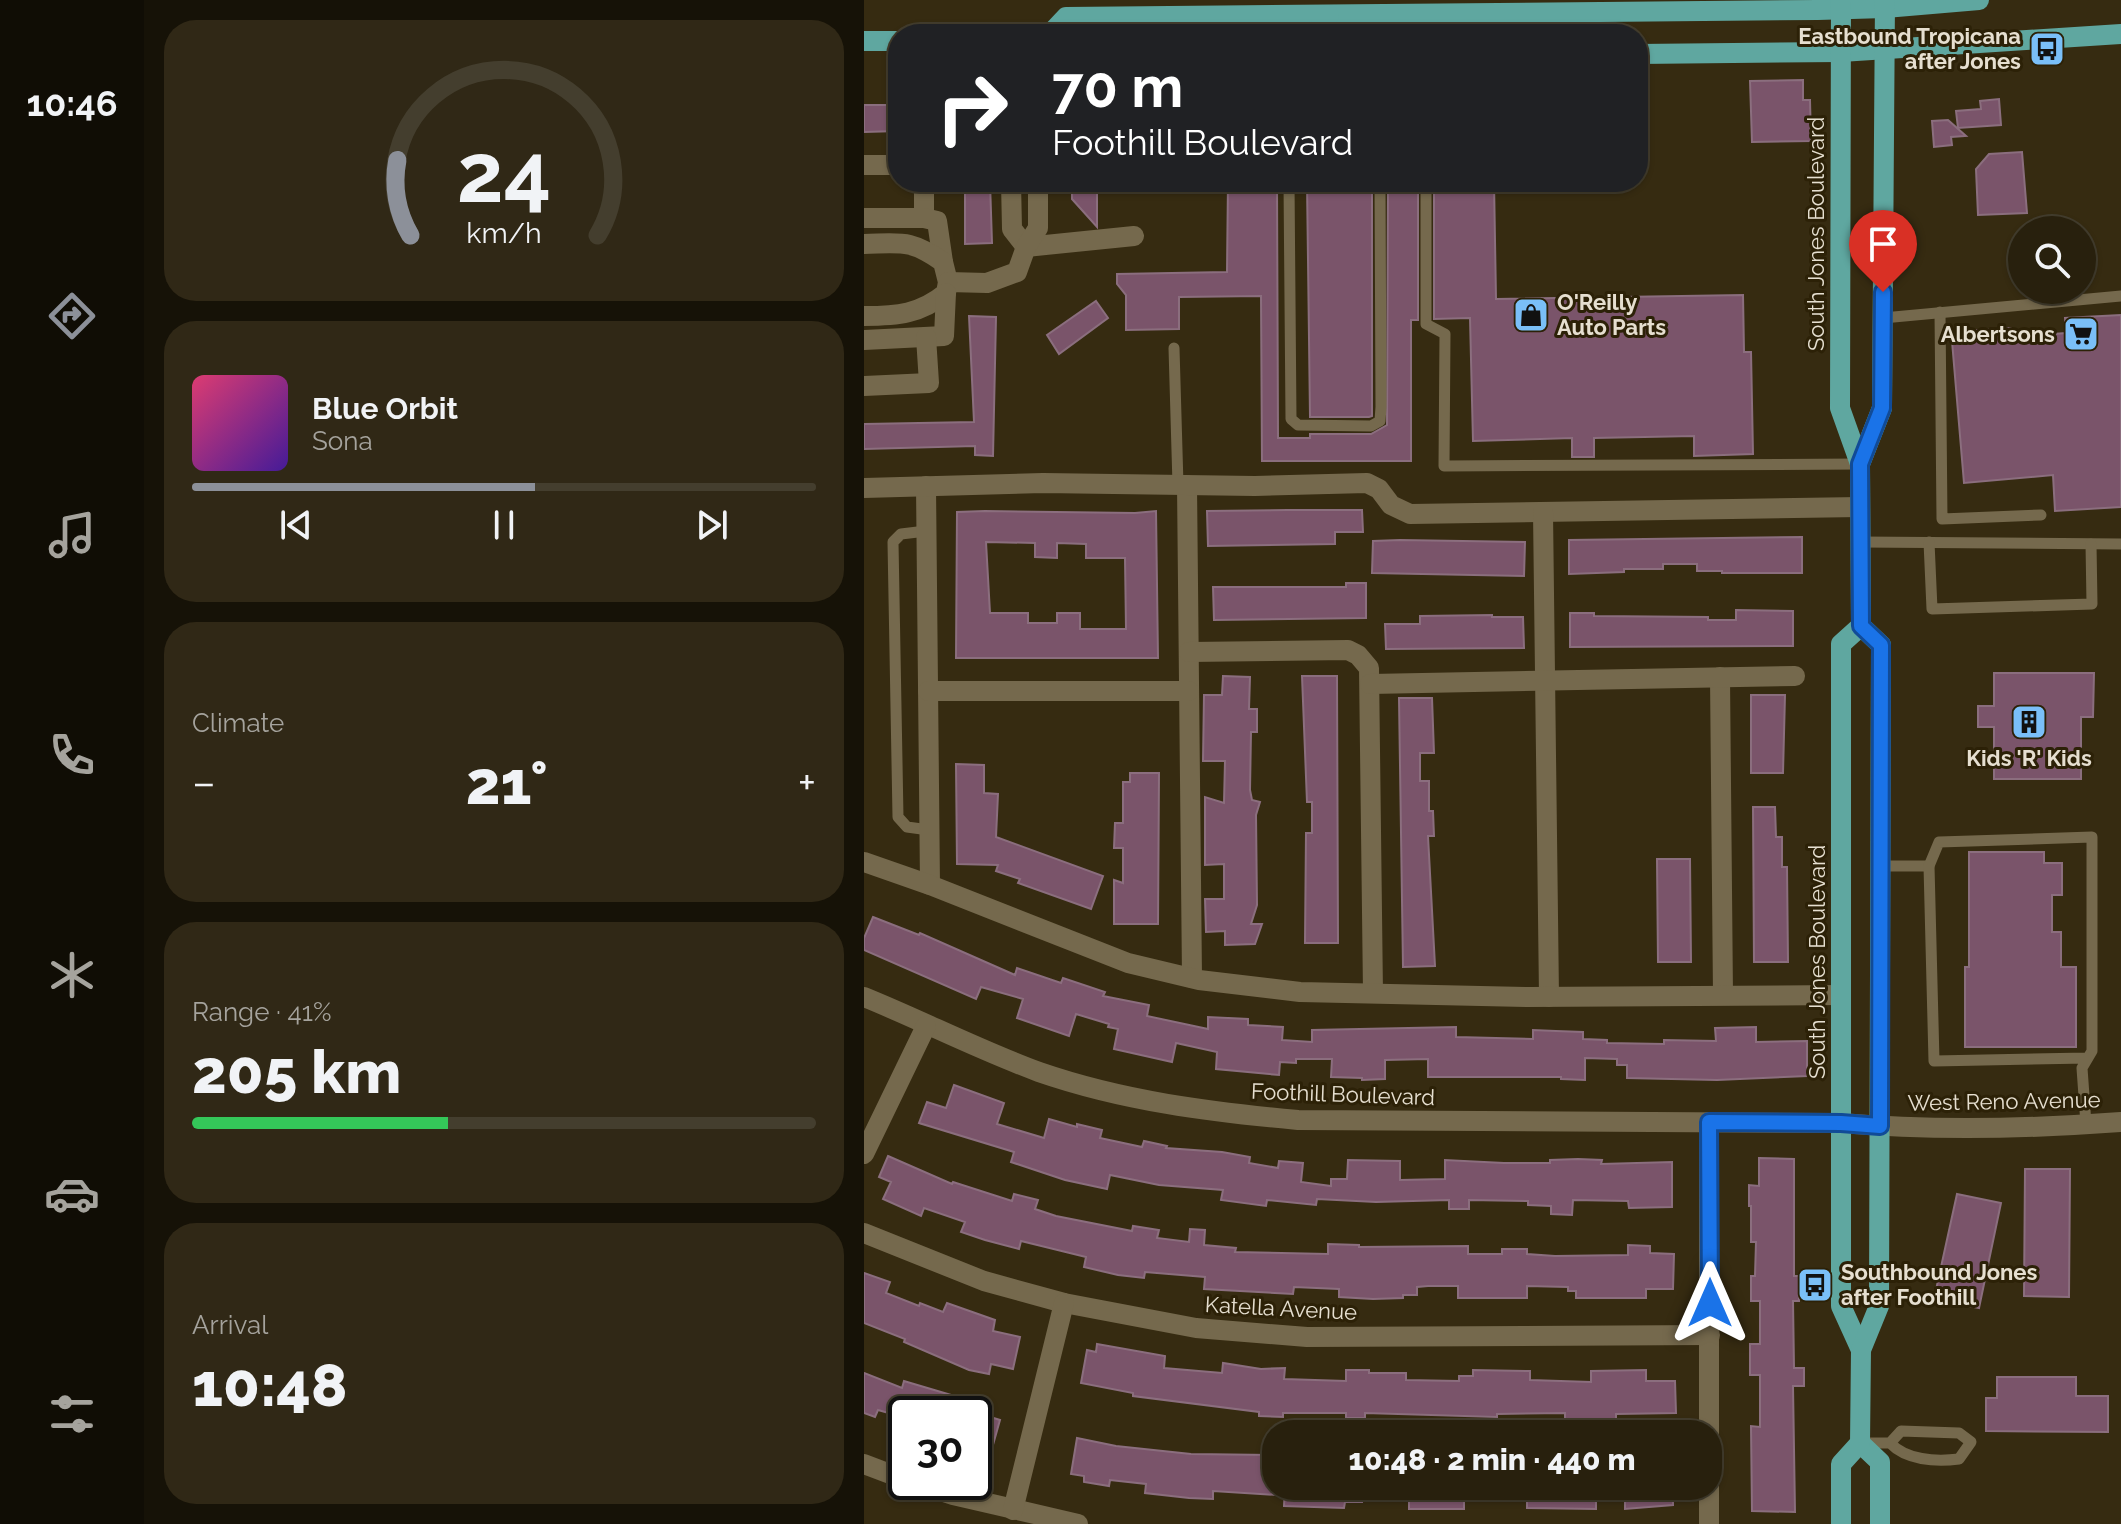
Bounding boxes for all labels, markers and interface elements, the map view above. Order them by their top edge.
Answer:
place label: Eastbound Tropicana after Jones [1798,23,2021,74]
bus stop icon: Eastbound Tropicana after Jones [2028,30,2066,68]
text: 70 m [1052,54,1183,120]
icon: right [920,56,1024,160]
text: 10:46 [26,82,118,124]
street label: South Jones Boulevard [1803,117,1829,351]
text: Foothill Boulevard [1052,121,1353,163]
text: 24 [457,124,551,221]
pin [1849,210,1917,292]
map controls [2008,216,2096,304]
button: search [2008,216,2096,304]
text: km/h [466,217,542,251]
icon: arrive [1861,222,1905,266]
icon: directions [44,288,100,344]
place label: O'Reilly Auto Parts [1557,289,1666,340]
shop icon: O'Reilly Auto Parts [1512,296,1550,334]
supermarket icon: Albertsons [2062,315,2100,353]
place label: Albertsons [1941,321,2055,347]
text: Blue Orbit [312,391,458,426]
text: Sona [312,426,373,456]
icon: previous [274,503,318,547]
icon: pause [482,503,526,547]
icon: next [690,503,734,547]
icon: music [44,507,100,563]
building icon: Kids 'R' Kids [2010,703,2048,741]
text: Climate [192,708,284,738]
icon: phone [44,727,100,783]
place label: Kids 'R' Kids [1966,745,2092,771]
text: 21° [466,748,548,818]
text: − [192,757,216,808]
text: + [798,757,816,808]
street label: South Jones Boulevard [1804,845,1830,1079]
icon: climate [44,947,100,1003]
text: Range · 41% [192,997,332,1027]
text: 205 km [192,1037,401,1107]
street label: Foothill Boulevard [1251,1078,1435,1110]
street label: West Reno Avenue [1907,1086,2101,1116]
icon: car [44,1166,100,1222]
place label: Southbound Jones after Foothill [1841,1259,2038,1310]
position arrow [1668,1261,1752,1345]
bus stop icon: Southbound Jones after Foothill [1796,1266,1834,1304]
street label: Katella Avenue [1204,1291,1358,1325]
text: Arrival [192,1310,268,1340]
text: 10:48 [192,1350,347,1420]
icon: filters [44,1386,100,1442]
speed limit sign: 30 [888,1396,992,1500]
text: 10:48 · 2 min · 440 m [1348,1442,1636,1477]

